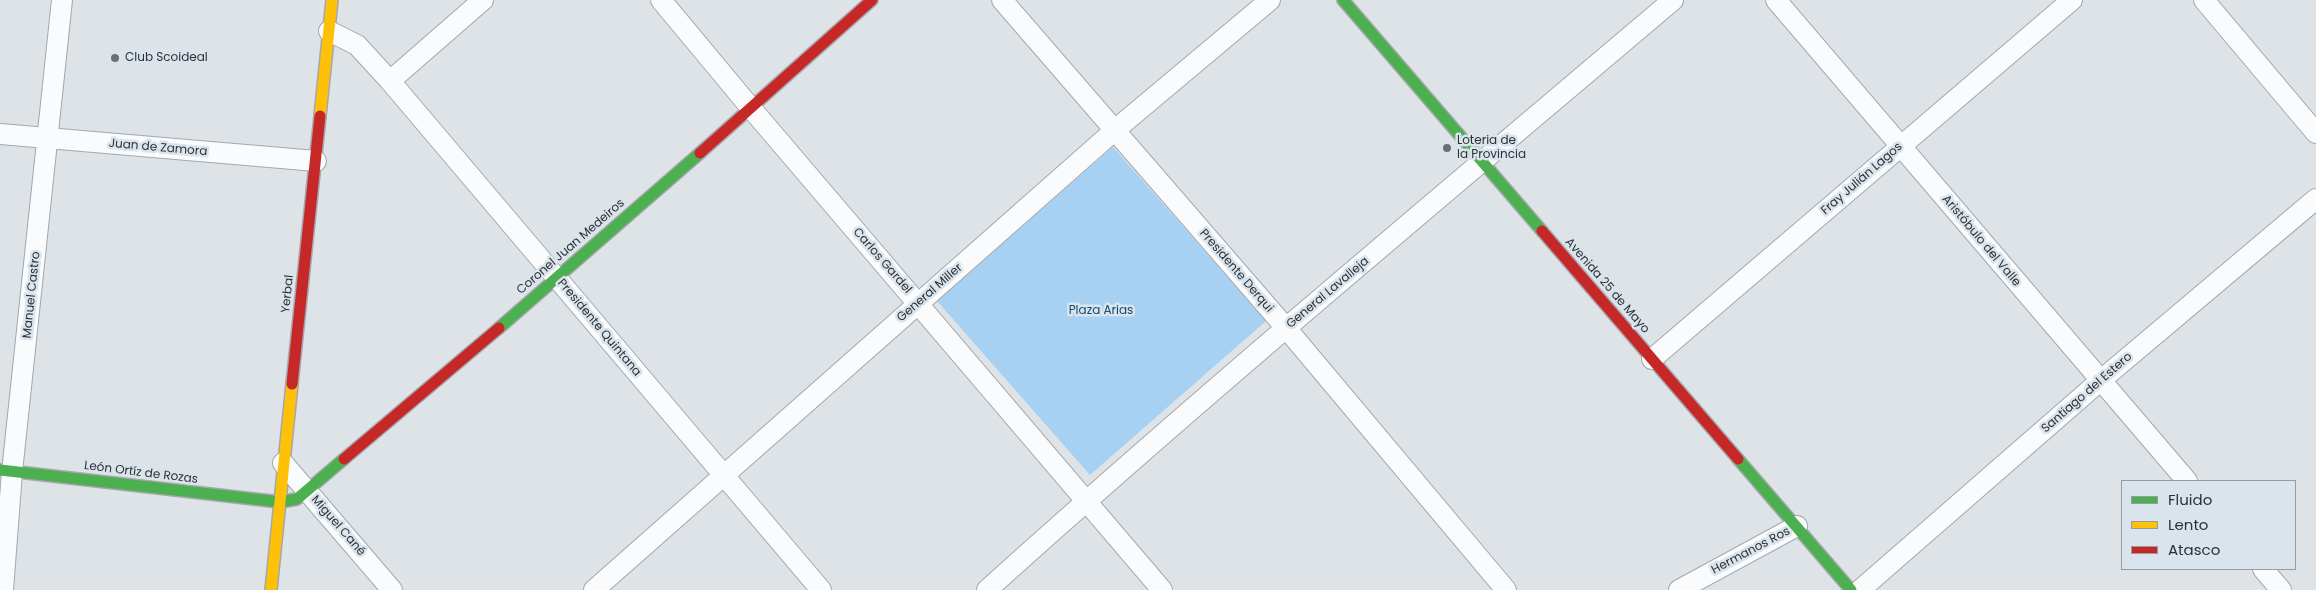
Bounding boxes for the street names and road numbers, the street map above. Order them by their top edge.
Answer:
street label: Juan de Zamora [108,137,208,159]
street label: Fray Julián Lagos [1818,140,1906,218]
street label: Aristóbulo del Valle [1939,192,2023,290]
street label: Coronel Juan Medeiros [514,196,628,298]
street label: Carlos Gardel [850,225,914,297]
street label: Presidente Derqui [1196,226,1276,316]
street label: Avenida 25 de Mayo [1562,235,1652,337]
street label: Manuel Castro [20,251,44,339]
street label: General Lavalleja [1284,254,1372,332]
street label: General Miller [894,261,966,325]
street label: Yerbal [279,274,297,314]
street label: Presidente Quintana [554,277,644,379]
street label: Santiago del Estero [2039,350,2135,436]
street label: León Ortíz de Rozas [83,459,199,487]
street label: Miguel Cané [308,493,368,559]
street label: Hermanos Ros [1709,524,1793,578]

